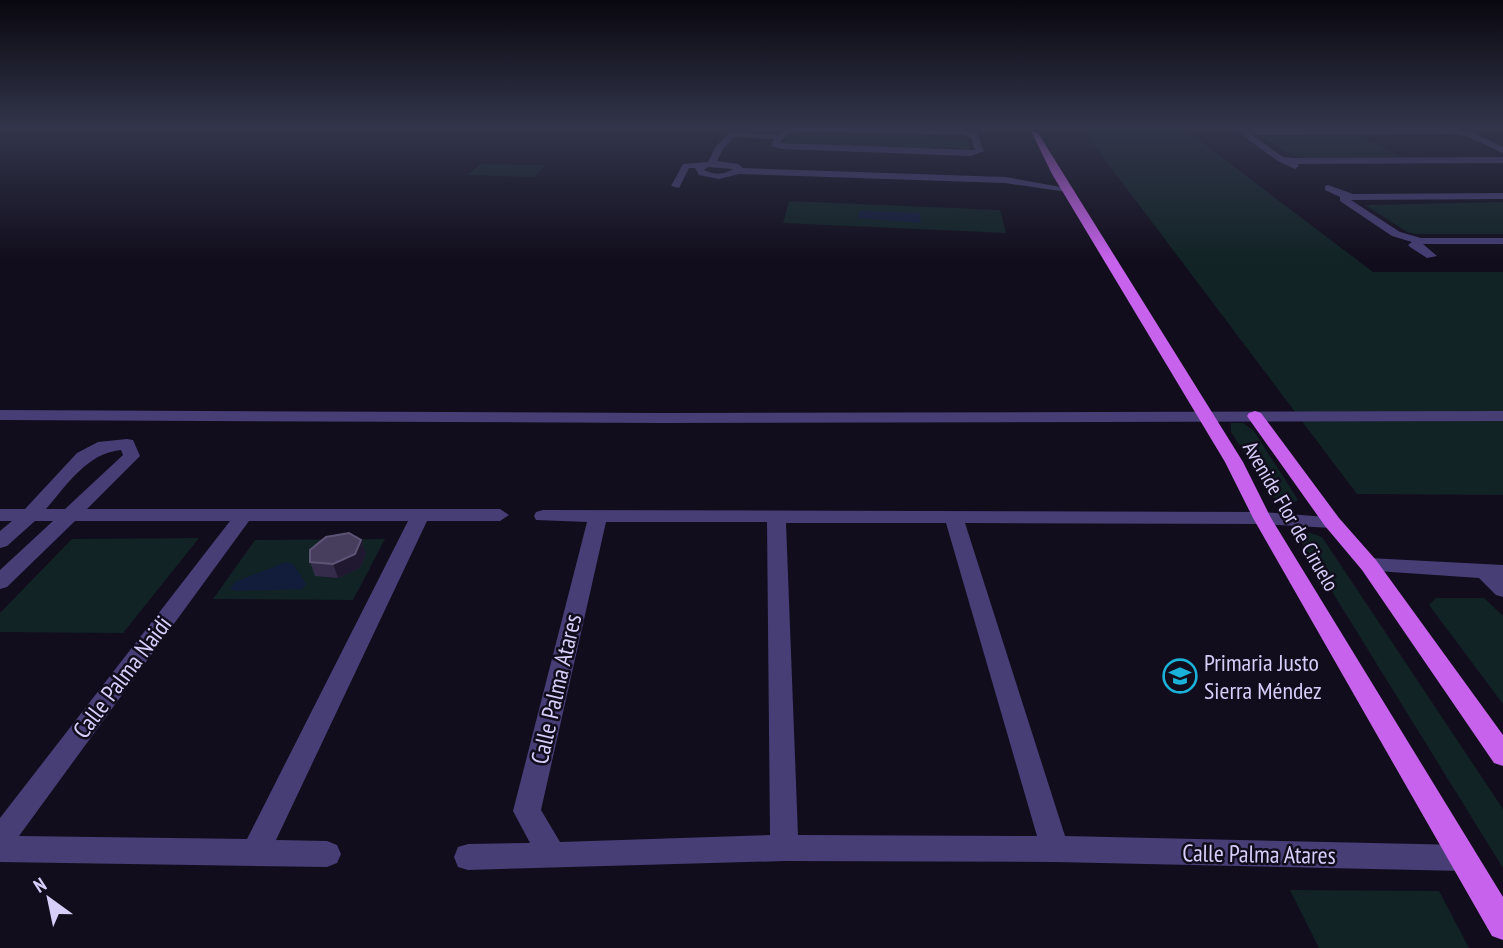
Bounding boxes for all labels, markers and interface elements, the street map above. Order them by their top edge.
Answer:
street label: Avenide Flor de Ciruelo [1237,436,1345,596]
street label: Calle Palma Naidi [66,610,178,744]
street label: Calle Palma Atares [524,611,588,767]
place label: Primaria Justo Sierra Méndez [1204,647,1322,706]
school or university icon: Primaria Justo Sierra Méndez [1161,657,1199,695]
street label: Calle Palma Atares [1182,837,1336,871]
north arrow [14,864,84,934]
text: N [29,872,51,898]

